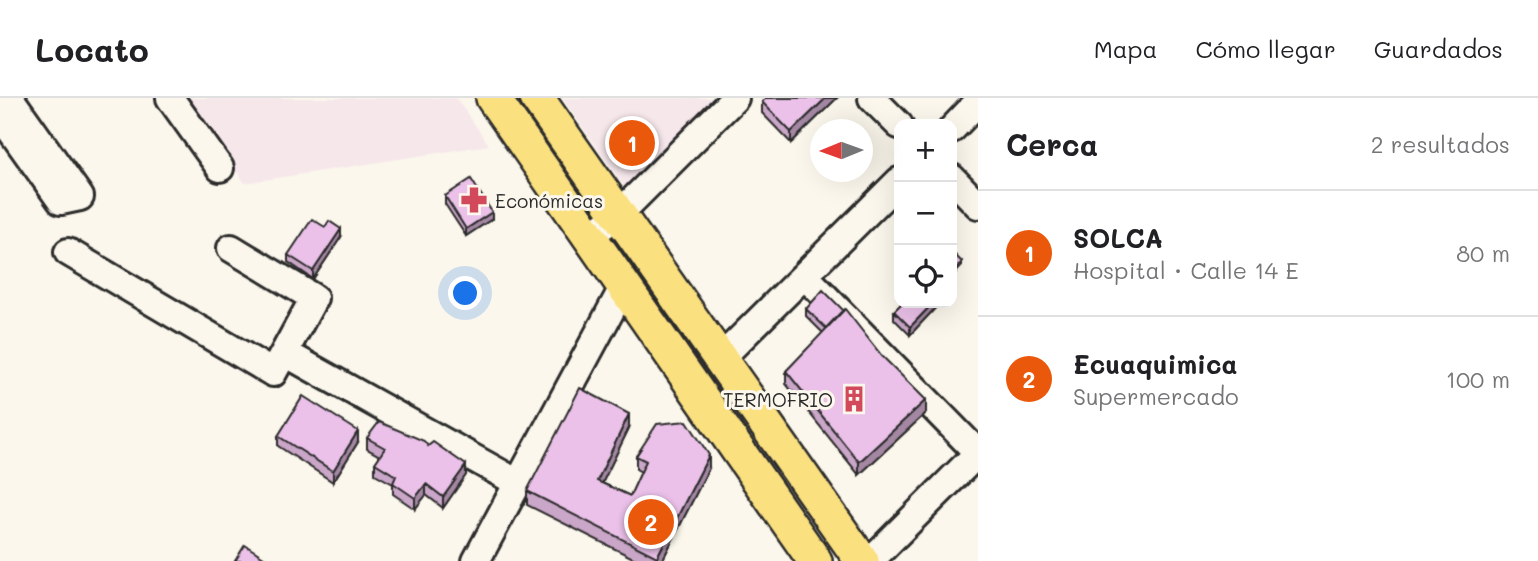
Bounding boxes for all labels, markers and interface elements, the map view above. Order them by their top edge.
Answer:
text: Locato [35,27,149,70]
text: Mapa [1094,33,1158,64]
text: Cómo llegar [1196,33,1336,64]
text: Guardados [1374,33,1503,64]
pin: 1 [609,117,655,169]
north arrow [810,119,873,182]
map controls [894,119,957,308]
button: + [894,119,957,182]
text: Cerca [1006,124,1098,164]
text: 2 resultados [1371,129,1510,159]
button: − [894,182,957,245]
pharmacy icon: Económicas [459,185,489,215]
place label: Económicas [495,188,603,213]
text: SOLCA [1073,221,1163,255]
text: 1 [1024,238,1034,268]
text: 80 m [1456,238,1510,268]
button: locate [894,245,957,308]
text: Hospital · Calle 14 E [1073,255,1299,285]
your location [448,276,482,310]
text: Ecuaquimica [1073,347,1237,381]
text: 2 [1023,364,1035,394]
text: 100 m [1446,364,1510,394]
text: Supermercado [1073,381,1239,411]
building icon: TERMOFRIO [839,384,869,414]
place label: TERMOFRIO [723,387,833,412]
pin: 2 [628,496,674,548]

